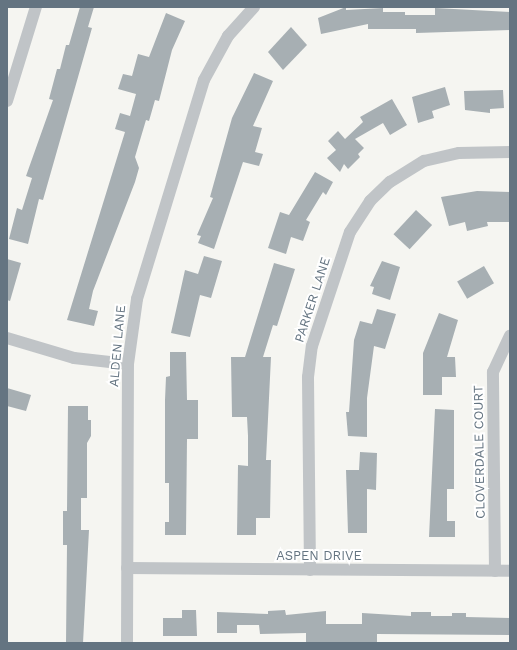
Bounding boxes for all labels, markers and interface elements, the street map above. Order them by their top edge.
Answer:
street label: PARKER LANE [292,255,334,345]
street label: ALDEN LANE [107,304,129,388]
street label: CLOVERDALE COURT [471,385,489,519]
street label: ASPEN DRIVE [276,548,362,564]

